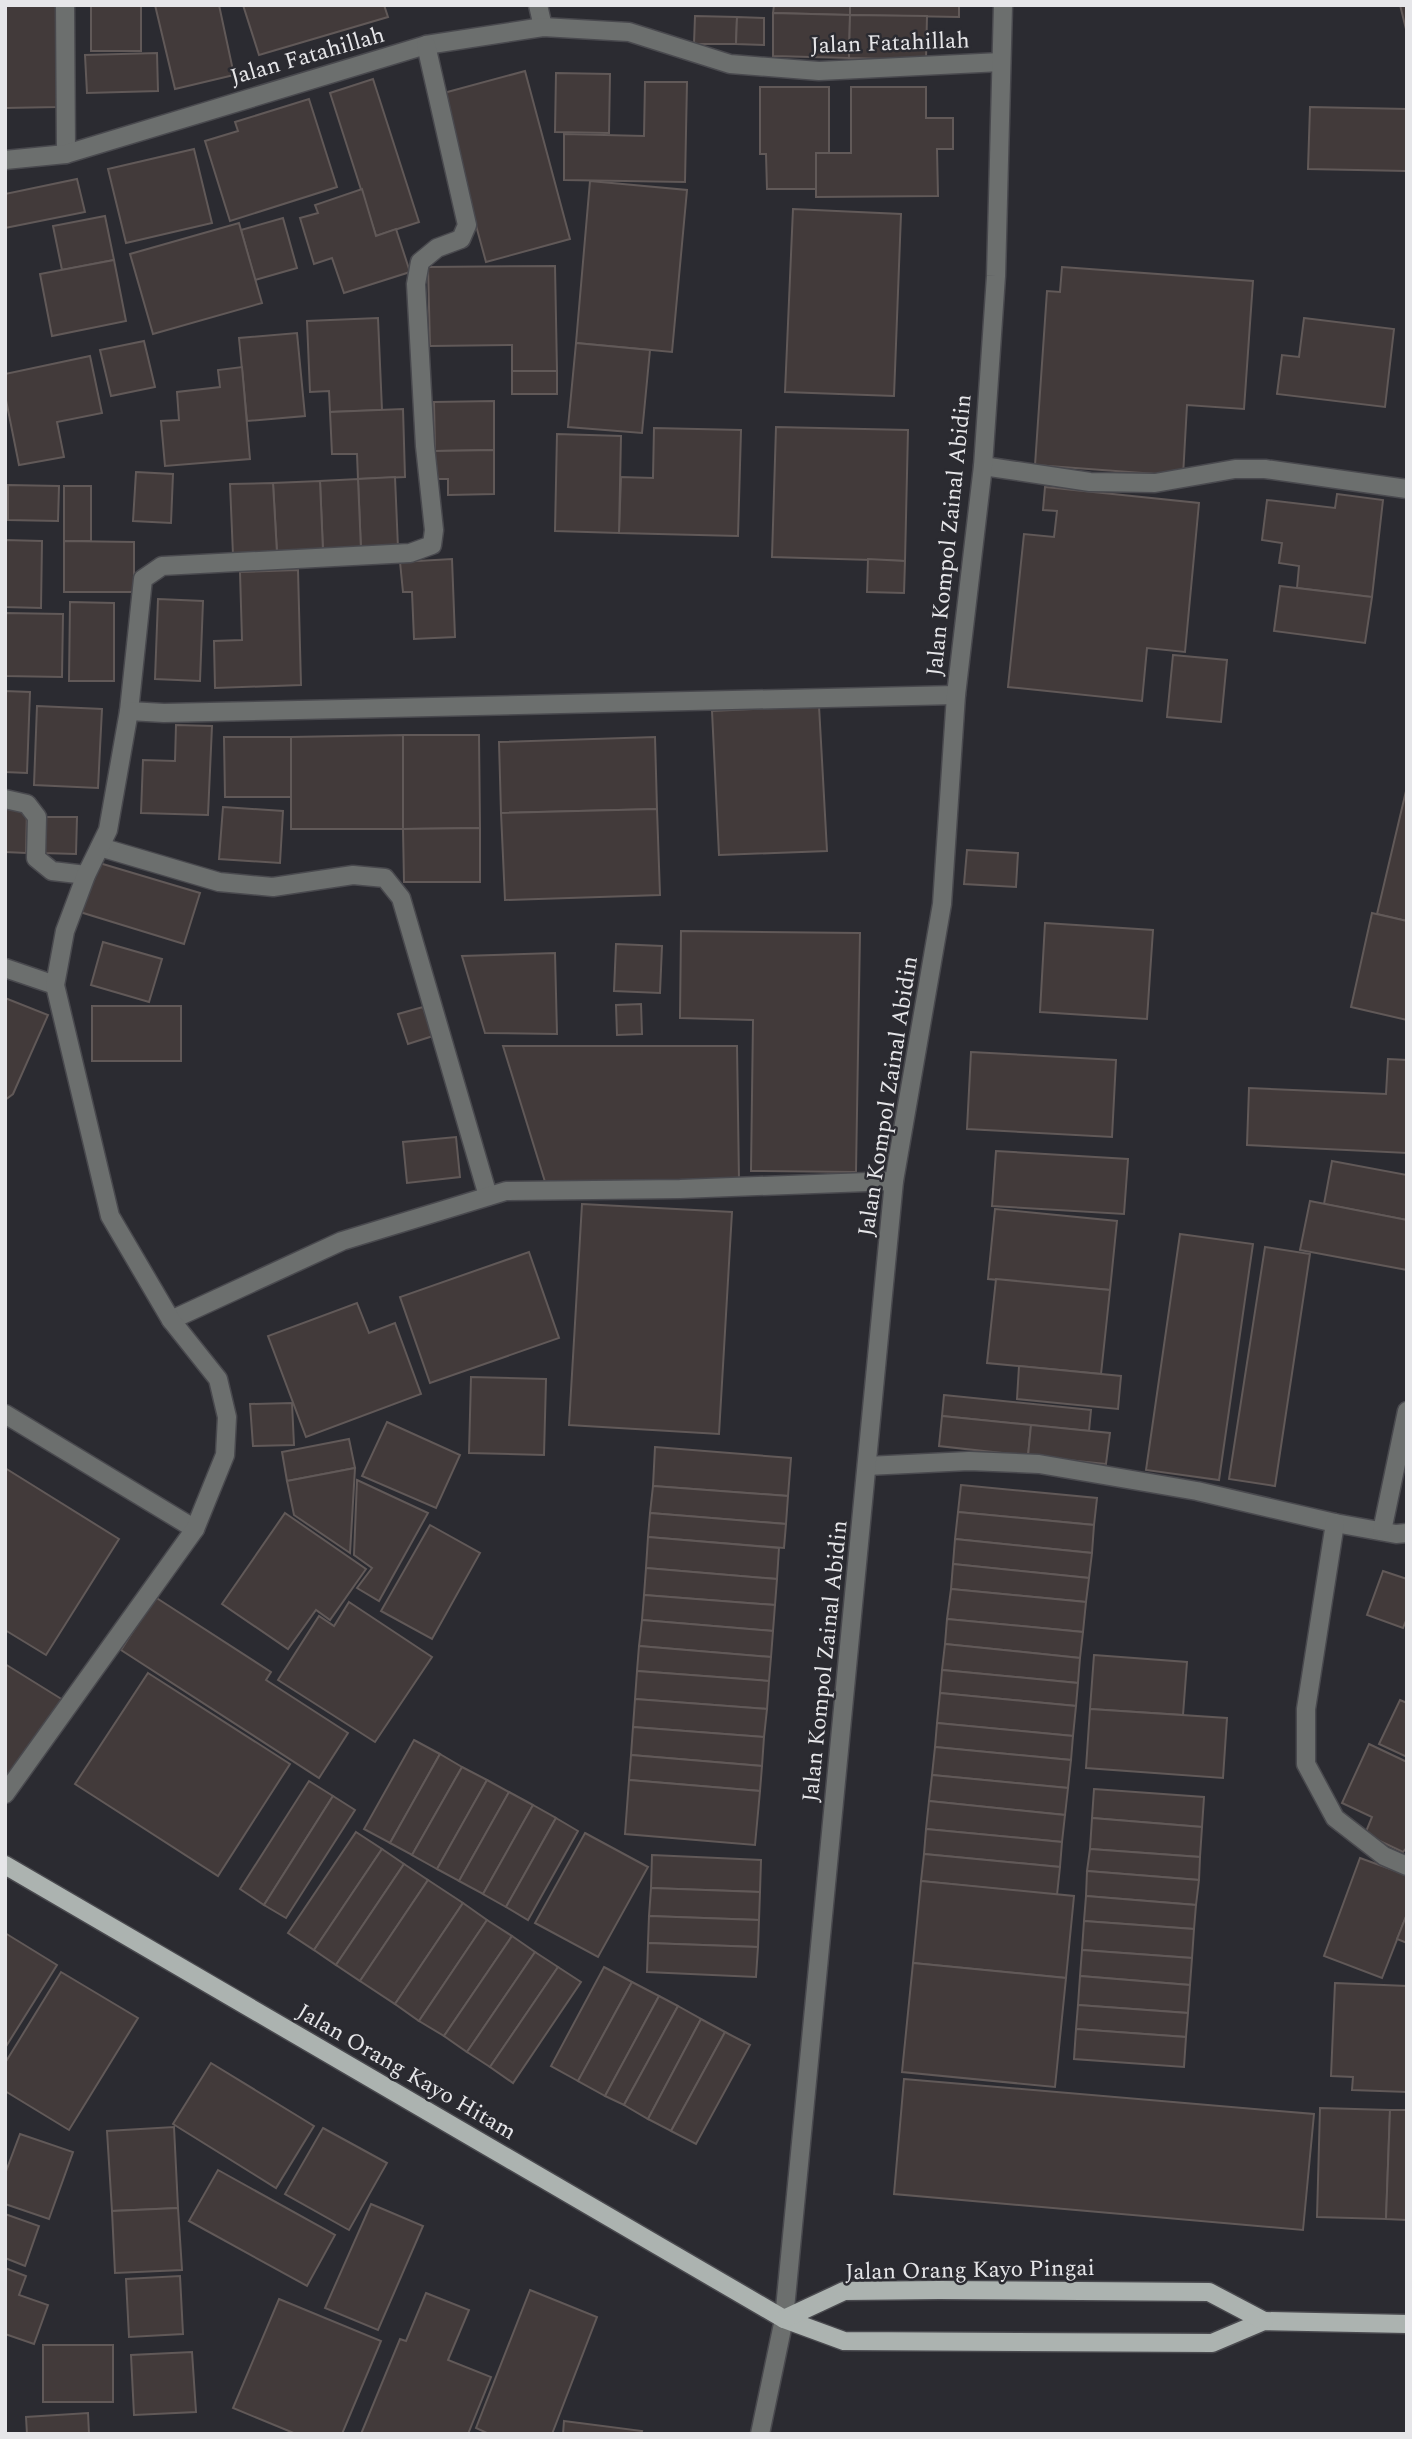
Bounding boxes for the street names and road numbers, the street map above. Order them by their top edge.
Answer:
street label: Jalan Fatahillah [226,18,389,95]
street label: Jalan Fatahillah [810,23,970,64]
street label: Jalan Kompol Zainal Abidin [917,392,982,678]
street label: Jalan Kompol Zainal Abidin [849,954,928,1239]
street label: Jalan Kompol Zainal Abidin [793,1518,858,1804]
street label: Jalan Orang Kayo Hitam [290,1995,523,2150]
street label: Jalan Orang Kayo Pingai [845,2251,1095,2290]

